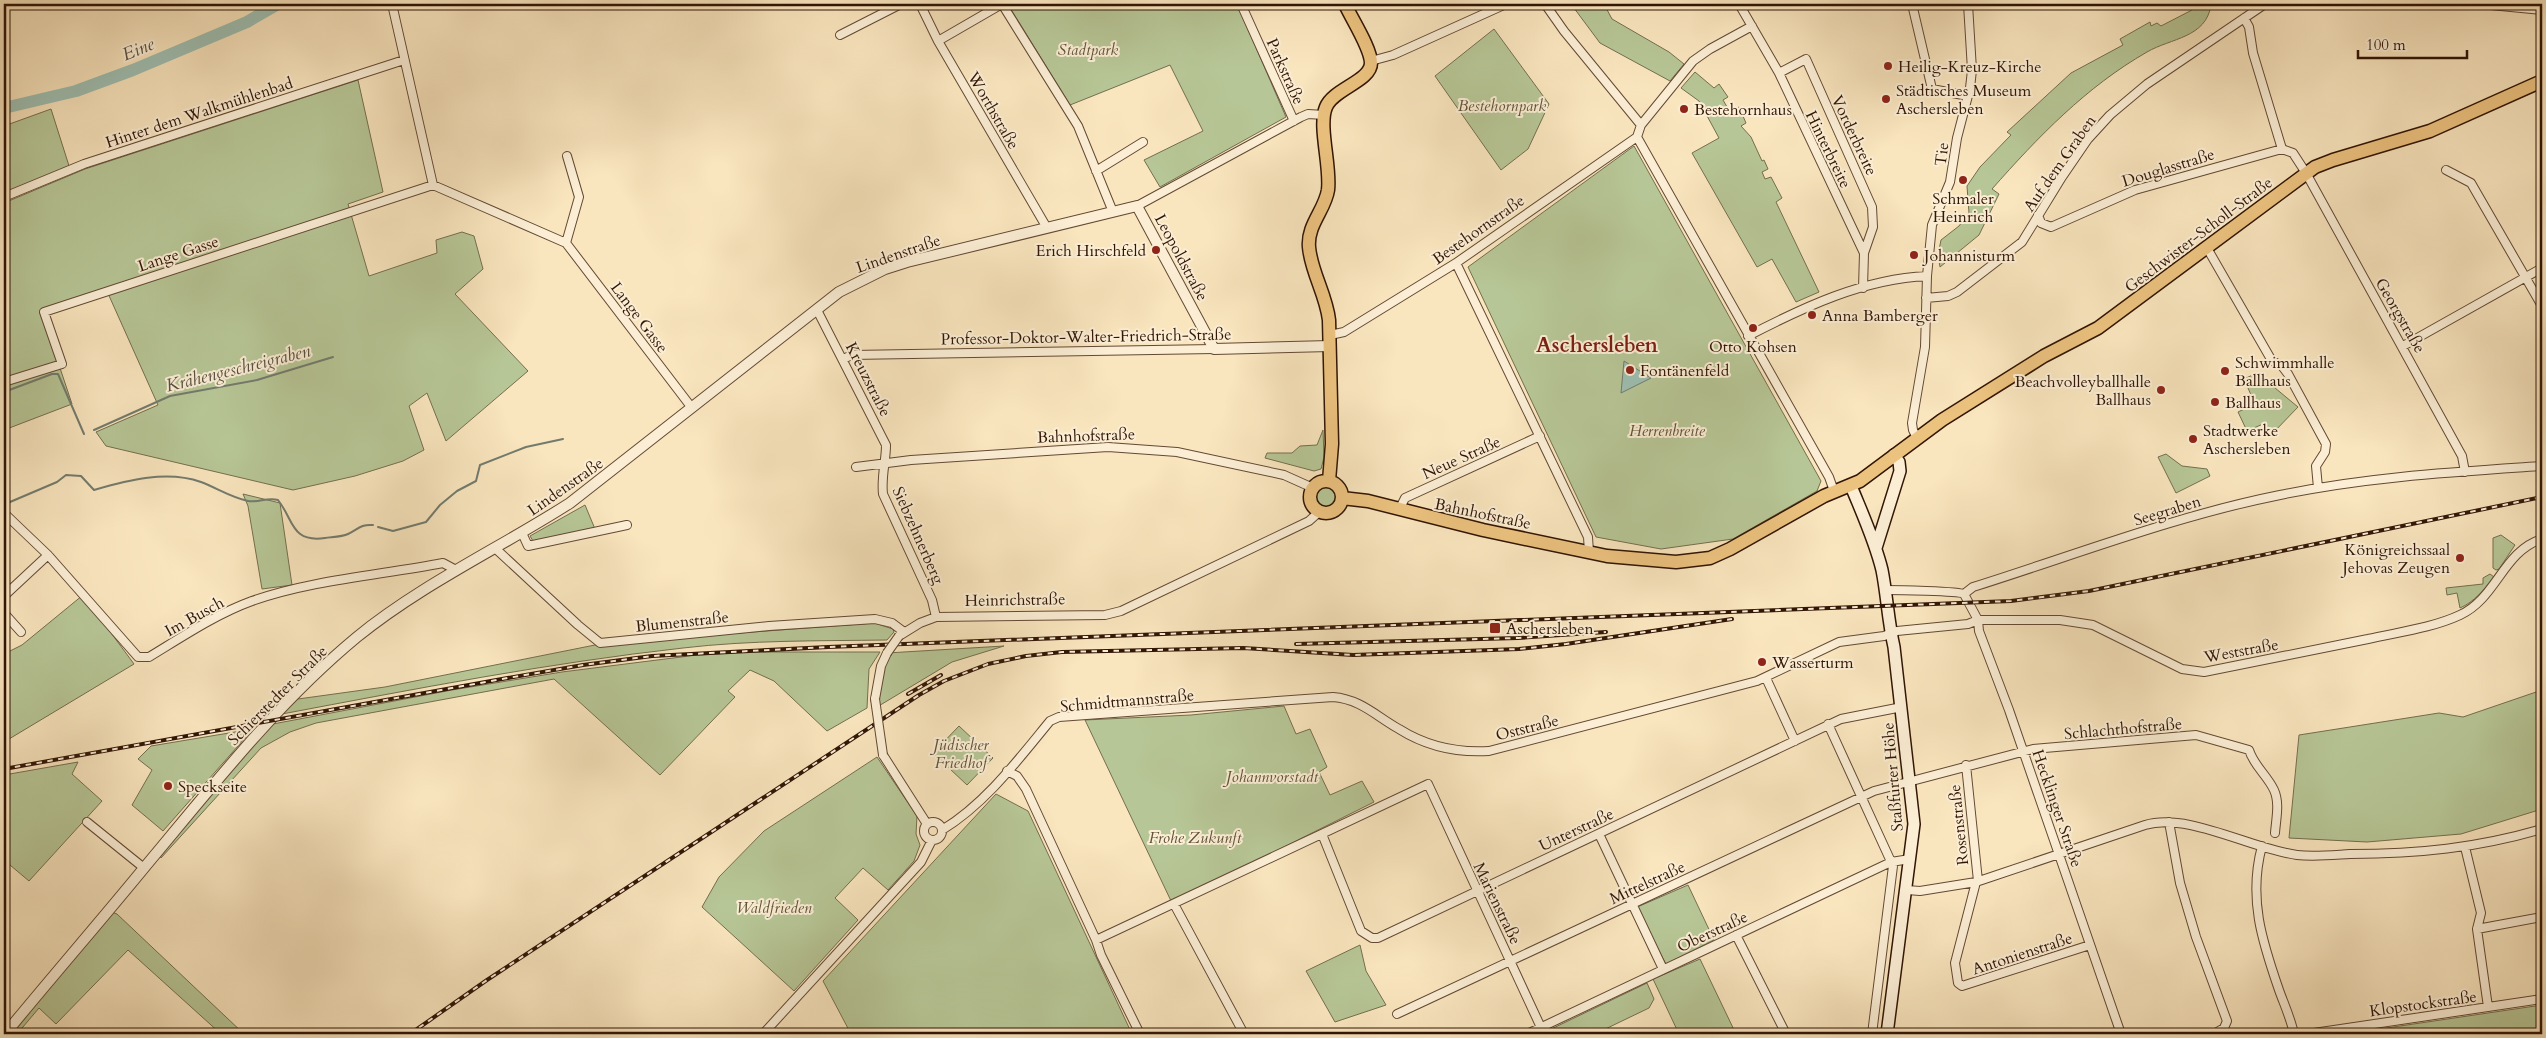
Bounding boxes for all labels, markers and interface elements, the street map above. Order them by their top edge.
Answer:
scale bar [2358,28,2467,60]
water label: Eine [118,31,159,67]
street label: Parkstraße [1261,35,1310,108]
text: 100 m [2366,35,2406,55]
park label: Stadtpark [1058,39,1118,61]
place label: Heilig-Kreuz-Kirche [1898,56,2041,78]
marker: Heilig-Kreuz-Kirche [1882,60,1894,72]
street label: Worthstraße [962,67,1024,153]
street label: Hinter dem Walkmühlenbad [103,72,296,154]
place label: Städtisches Museum Aschersleben [1896,80,2032,120]
street label: Vorderbreite [1826,92,1882,179]
marker: Städtisches Museum Aschersleben [1880,93,1892,105]
park label: Bestehornpark [1458,95,1546,117]
place label: Bestehornhaus [1694,99,1792,121]
marker: Bestehornhaus [1678,103,1690,115]
street label: Hinterbreite [1800,107,1856,192]
street label: Auf dem Graben [2018,111,2101,216]
street label: Tie [1930,141,1954,167]
street label: Douglasstraße [2119,143,2217,192]
street label: Geschwister-Scholl-Straße [2120,172,2277,298]
marker: Schmaler Heinrich [1957,174,1969,186]
place label: Schmaler Heinrich [1932,188,1994,228]
street label: Bestehornstraße [1428,190,1529,270]
street label: Leopoldstraße [1149,210,1213,305]
street label: Lindenstraße [853,229,944,279]
street label: Lange Gasse [135,231,222,277]
place label: Erich Hirschfeld [1036,240,1146,262]
marker: Erich Hirschfeld [1150,244,1162,256]
place label: Johannisturm [1922,245,2015,267]
marker: Johannisturm [1908,249,1920,261]
street label: Georgstraße [2370,274,2430,357]
street label: Lange Gasse [605,278,673,358]
place label: Anna Bamberger [1822,305,1938,327]
marker: Anna Bamberger [1806,309,1818,321]
marker: Otto Kohsen [1747,322,1759,334]
street label: Professor-Doktor-Walter-Friedrich-Straße [941,323,1232,351]
district label: Aschersleben [1536,331,1659,360]
place label: Otto Kohsen [1709,336,1797,358]
water label: Krähengeschreigraben [163,338,313,399]
street label: Kreuzstraße [840,338,896,420]
place label: Schwimmhalle Ballhaus [2235,352,2335,392]
place label: Fontänenfeld [1640,360,1730,382]
marker: Fontänenfeld [1624,364,1636,376]
marker: Schwimmhalle Ballhaus [2219,365,2231,377]
place label: Beachvolleyballhalle Ballhaus [2015,371,2151,411]
marker: Beachvolleyballhalle Ballhaus [2155,384,2167,396]
place label: Ballhaus [2225,392,2281,414]
marker: Ballhaus [2209,396,2221,408]
park label: Herrenbreite [1629,420,1706,442]
place label: Stadtwerke Aschersleben [2203,420,2291,460]
street label: Bahnhofstraße [1037,423,1135,449]
street label: Neue Straße [1419,431,1504,485]
marker: Stadtwerke Aschersleben [2187,433,2199,445]
street label: Lindenstraße [523,453,608,521]
street label: Siebzehnerberg [887,483,949,588]
street label: Seegraben [2131,490,2204,532]
street label: Bahnhofstraße [1433,493,1533,535]
place label: Königreichssaal Jehovas Zeugen [2340,539,2450,579]
marker: Königreichssaal Jehovas Zeugen [2454,552,2466,564]
street label: Heinrichstraße [965,588,1066,612]
street label: Im Busch [161,592,228,642]
street label: Blumenstraße [634,606,730,638]
place label: Aschersleben [1506,618,1594,640]
marker: Aschersleben [1488,621,1502,635]
street label: Weststraße [2201,634,2280,669]
street label: Schierstedter Straße [223,641,332,750]
place label: Wasserturm [1771,652,1854,674]
marker: Wasserturm [1756,656,1768,668]
street label: Schmidtmannstraße [1059,684,1195,718]
street label: Oststraße [1493,710,1561,746]
street label: Schlachthofstraße [2063,713,2183,745]
street label: Staßfurter Höhe [1877,721,1909,832]
park label: Jüdischer Friedhof [929,734,991,774]
street label: Hecklinger Straße [2027,747,2088,870]
park label: Johannvorstadt [1222,766,1319,788]
place label: Speckseite [178,776,247,798]
marker: Speckseite [162,780,174,792]
street label: Rosenstraße [1944,783,1974,867]
street label: Unterstraße [1535,803,1617,857]
park label: Frohe Zukunft [1149,827,1242,849]
street label: Mittelstraße [1606,856,1689,910]
street label: Marienstraße [1468,859,1526,948]
park label: Waldfrieden [736,897,812,919]
street label: Oberstraße [1674,906,1751,958]
street label: Antonienstraße [1969,927,2075,980]
street label: Klopstockstraße [2368,986,2478,1022]

